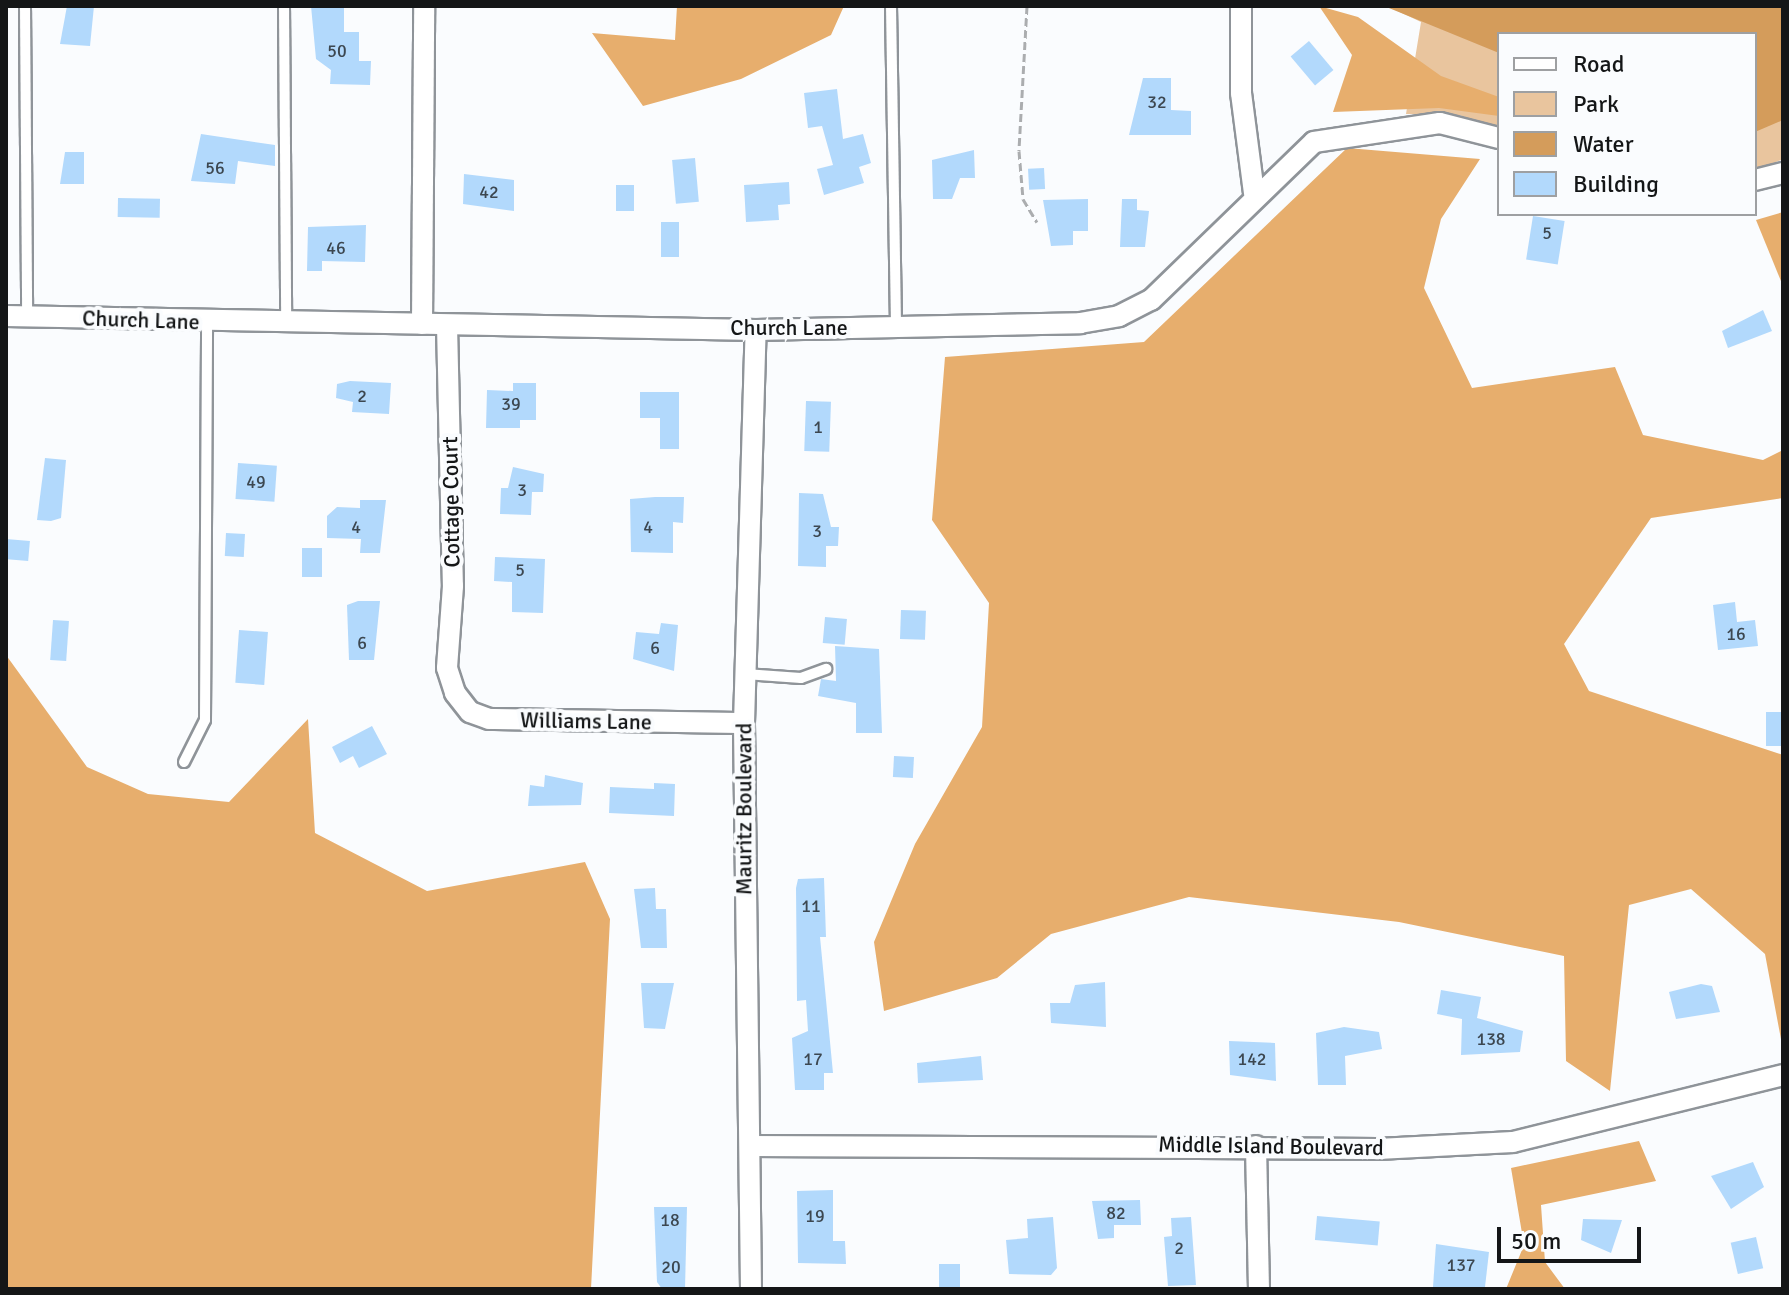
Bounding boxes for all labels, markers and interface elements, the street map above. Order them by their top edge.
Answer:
legend [1497,32,1757,216]
house number: 50 [327,40,347,62]
text: Road [1573,49,1624,79]
text: Park [1573,89,1619,119]
house number: 32 [1147,91,1167,113]
text: Water [1573,129,1633,159]
house number: 56 [205,157,225,179]
text: Building [1573,169,1659,199]
house number: 42 [479,181,499,203]
house number: 5 [1542,222,1552,244]
house number: 46 [326,237,346,259]
street label: Church Lane [82,305,200,335]
street label: Church Lane [730,315,848,341]
house number: 2 [357,385,367,407]
house number: 39 [501,393,521,415]
house number: 1 [813,416,823,438]
street label: Cottage Court [437,436,465,568]
house number: 49 [246,471,266,493]
house number: 3 [517,479,527,501]
house number: 4 [351,516,361,538]
house number: 4 [643,516,653,538]
house number: 3 [812,520,822,542]
house number: 5 [515,559,525,581]
house number: 16 [1726,623,1746,645]
house number: 6 [357,632,367,654]
house number: 6 [650,637,660,659]
street label: Williams Lane [520,707,652,735]
street label: Mauritz Boulevard [731,723,757,895]
house number: 11 [801,895,821,917]
house number: 138 [1476,1028,1506,1050]
house number: 17 [803,1048,823,1070]
house number: 142 [1237,1048,1267,1070]
street label: Middle Island Boulevard [1158,1131,1384,1161]
house number: 82 [1106,1202,1126,1224]
house number: 19 [805,1205,825,1227]
house number: 18 [660,1209,680,1231]
scale bar [1501,1211,1645,1261]
text: 50 m [1511,1226,1561,1256]
house number: 2 [1174,1237,1184,1259]
house number: 137 [1446,1254,1476,1276]
house number: 20 [661,1256,681,1278]

